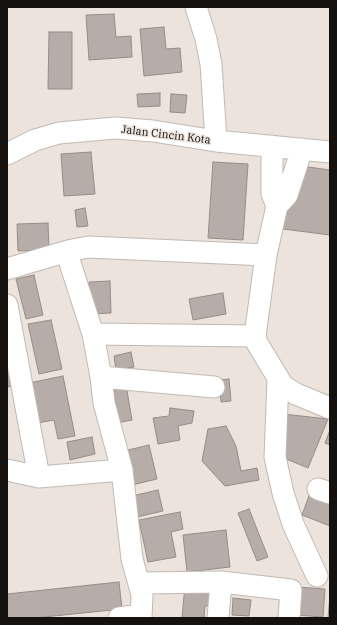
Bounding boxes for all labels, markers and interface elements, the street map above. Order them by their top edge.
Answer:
street label: Jalan Cincin Kota [121,123,211,147]

